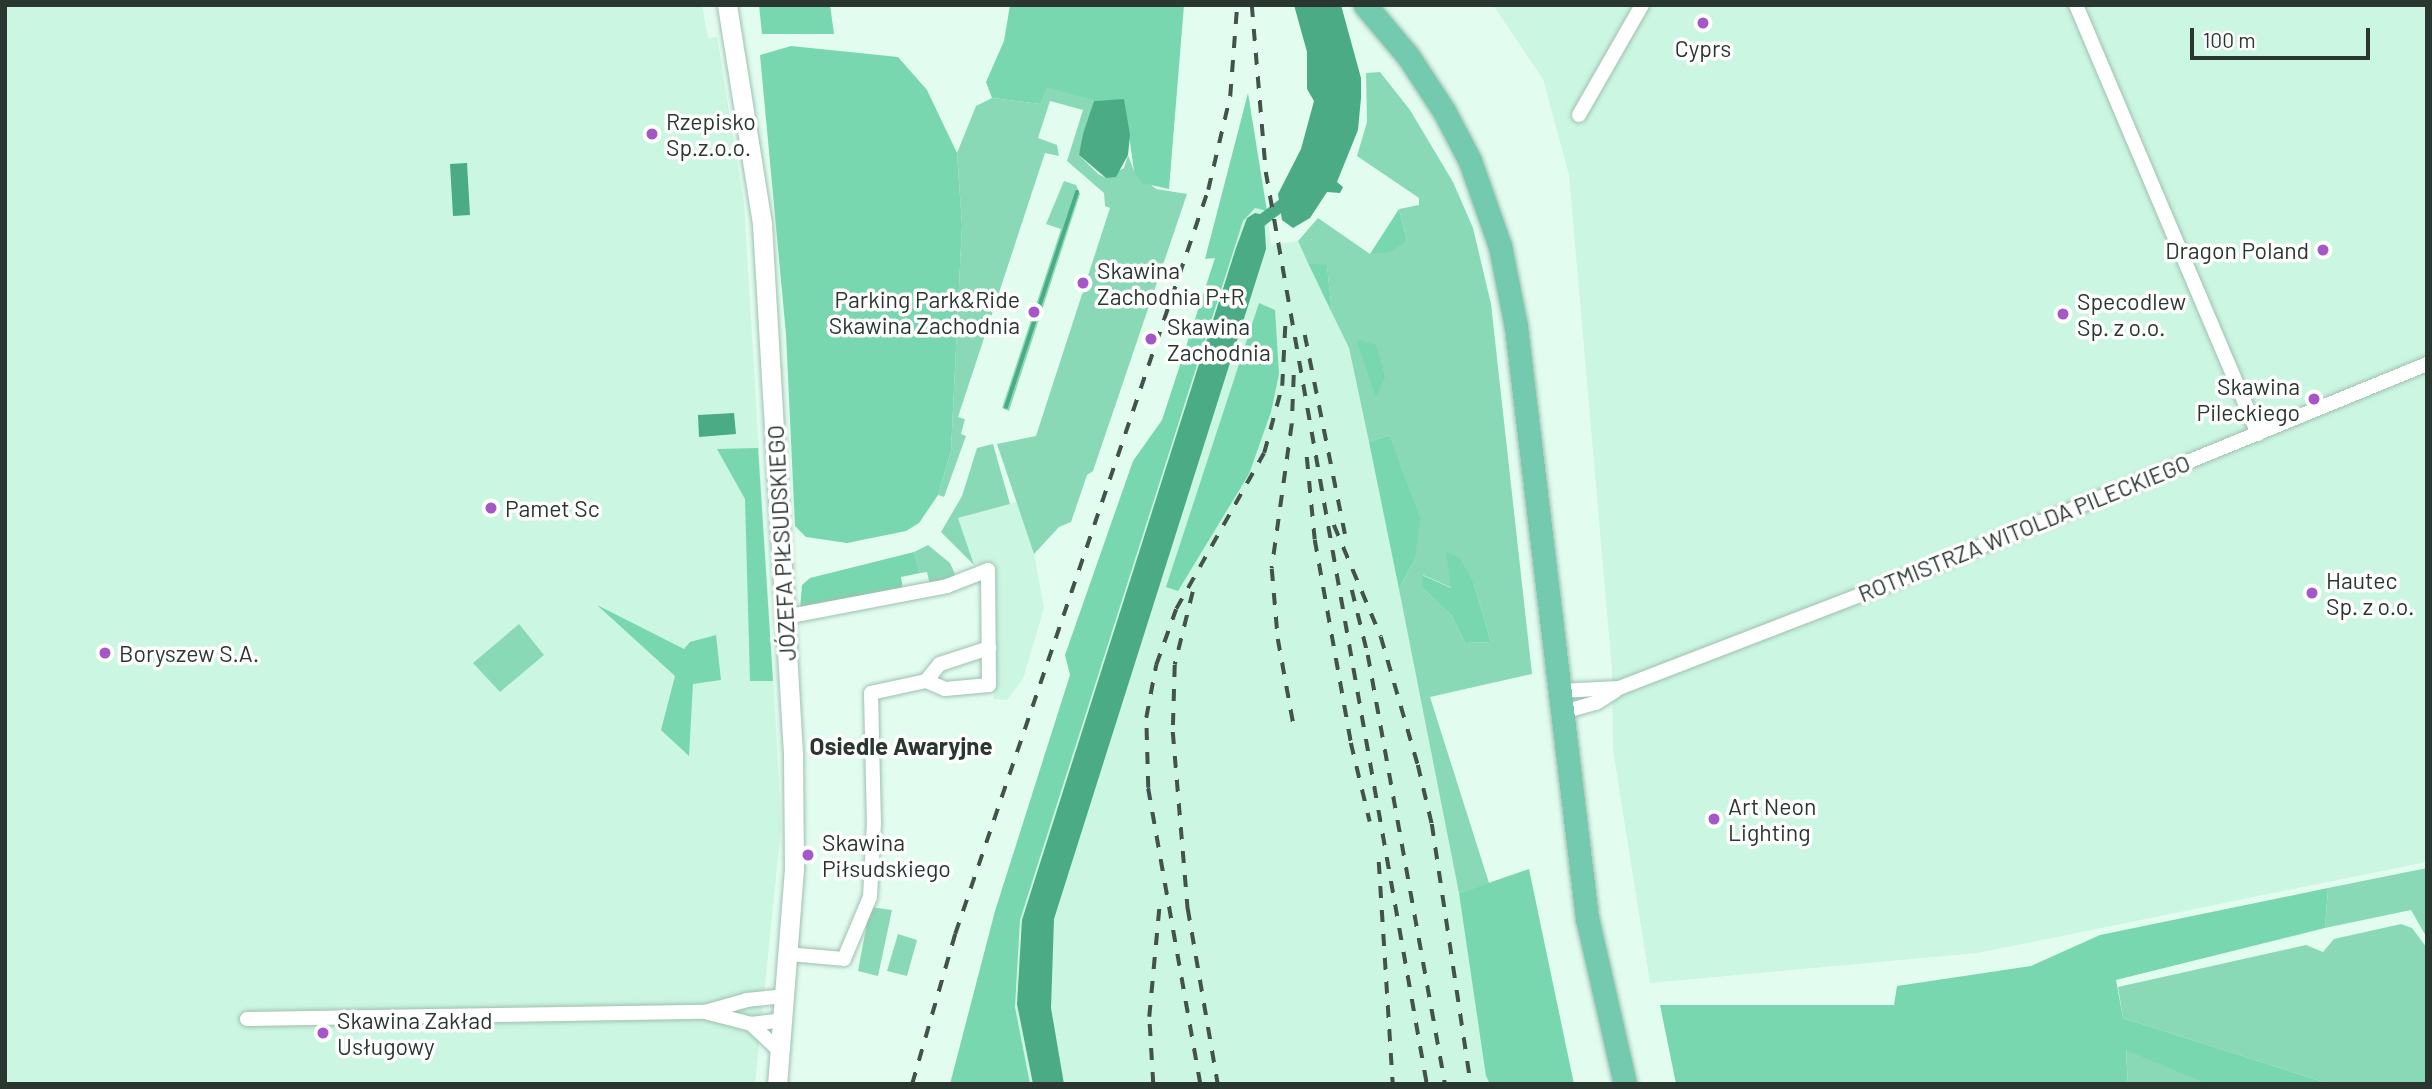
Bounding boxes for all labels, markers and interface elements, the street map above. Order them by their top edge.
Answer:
scale bar [2194,14,2374,58]
marker: Cyprs [1695,15,1711,31]
text: 100 m [2203,27,2256,52]
place label: Cyprs [1675,34,1731,62]
place label: Rzepisko Sp.z.o.o. [666,107,756,161]
marker: Rzepisko Sp.z.o.o. [644,126,660,142]
place label: Dragon Poland [2165,236,2309,264]
marker: Dragon Poland [2315,242,2331,258]
place label: Skawina Zachodnia P+R [1097,256,1244,310]
marker: Skawina Zachodnia P+R [1075,275,1091,291]
place label: Parking Park&Ride Skawina Zachodnia [829,285,1020,339]
place label: Specodlew Sp. z o.o. [2077,287,2186,341]
marker: Parking Park&Ride Skawina Zachodnia [1026,304,1042,320]
marker: Specodlew Sp. z o.o. [2055,306,2071,322]
place label: Skawina Zachodnia [1167,312,1271,366]
marker: Skawina Zachodnia [1141,329,1161,349]
place label: Skawina Pileckiego [2197,372,2300,426]
marker: Skawina Pileckiego [2306,391,2322,407]
street label: JÓZEFA PIŁSUDSKIEGO [761,424,801,662]
street label: ROTMISTRZA WITOLDA PILECKIEGO [1854,449,2194,607]
place label: Pamet Sc [505,494,600,522]
marker: Pamet Sc [483,500,499,516]
place label: Hautec Sp. z o.o. [2326,566,2414,620]
marker: Hautec Sp. z o.o. [2304,585,2320,601]
place label: Boryszew S.A. [119,639,259,667]
marker: Boryszew S.A. [97,645,113,661]
district label: Osiedle Awaryjne [810,732,992,760]
place label: Art Neon Lighting [1728,792,1816,846]
marker: Art Neon Lighting [1706,811,1722,827]
place label: Skawina Piłsudskiego [822,828,951,882]
marker: Skawina Piłsudskiego [800,847,816,863]
place label: Skawina Zakład Usługowy [337,1006,493,1060]
marker: Skawina Zakład Usługowy [315,1025,331,1041]

